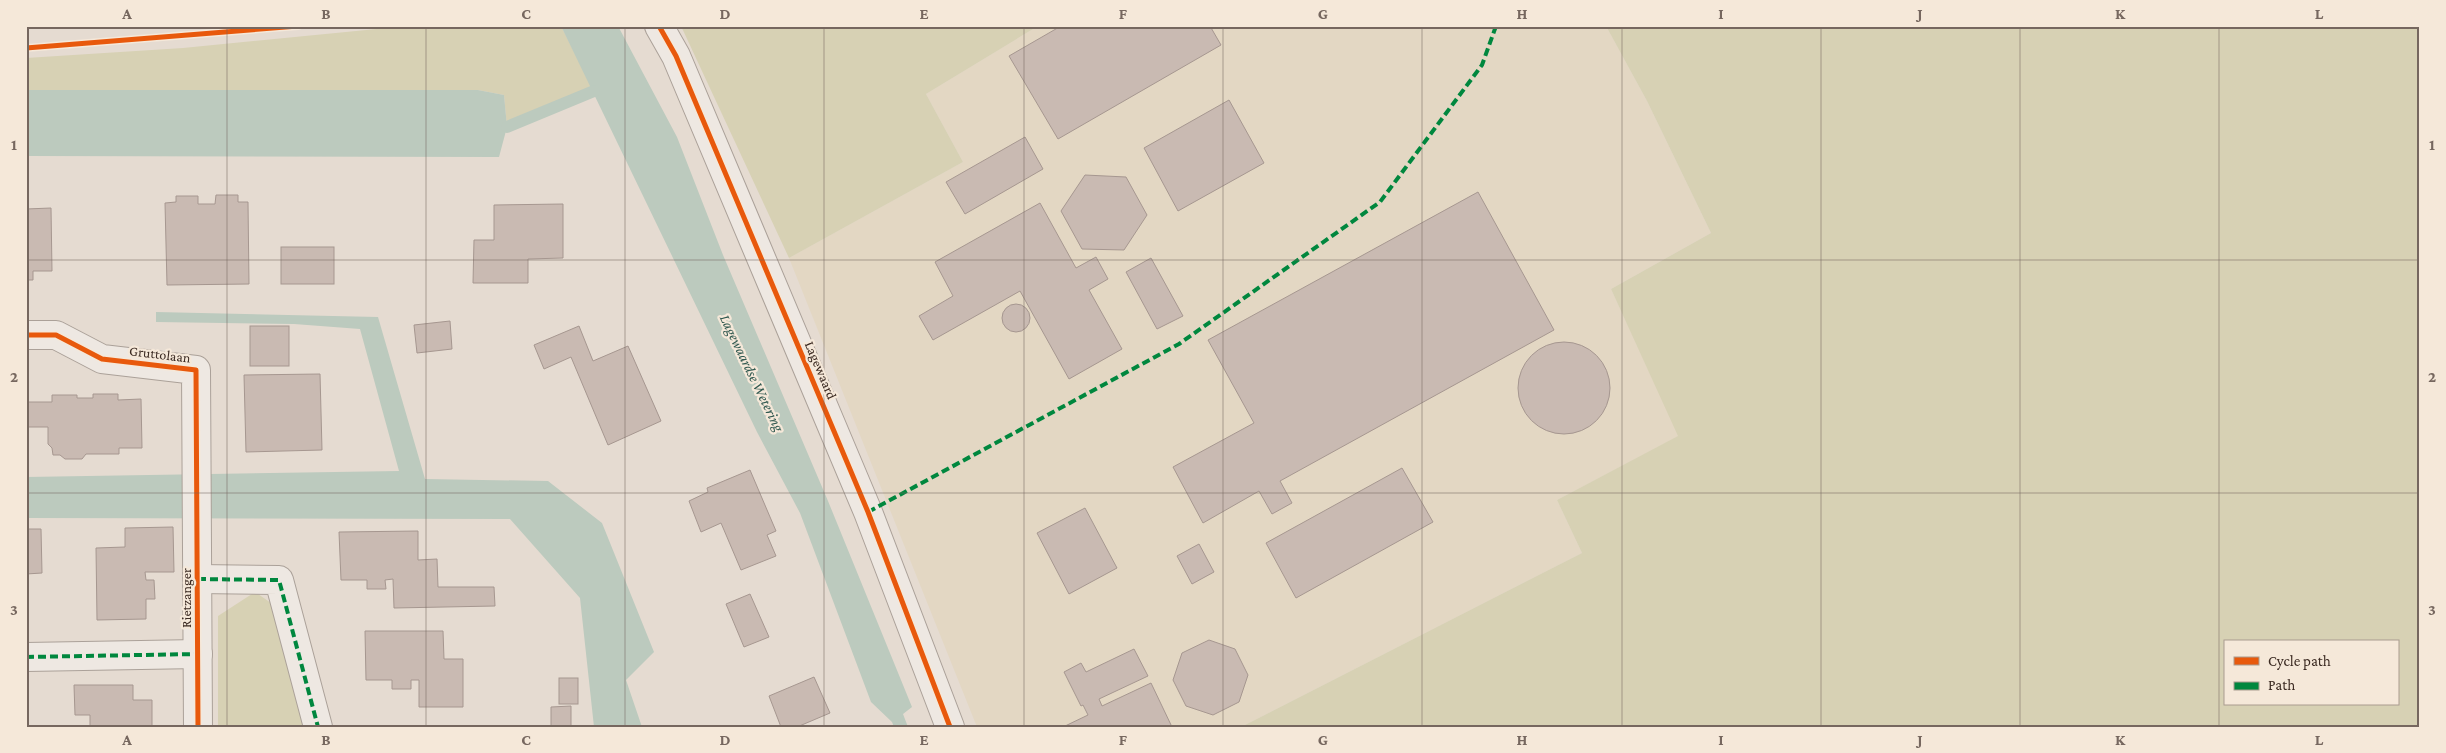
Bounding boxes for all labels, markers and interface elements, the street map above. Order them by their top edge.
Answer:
text: A [121,5,132,22]
text: B [321,5,331,22]
text: C [521,5,531,22]
text: D [719,5,731,22]
text: E [919,5,929,22]
text: F [1119,5,1128,22]
text: G [1318,5,1328,22]
text: H [1517,5,1528,22]
text: I [1718,5,1724,22]
text: J [1915,5,1923,22]
text: K [2115,5,2126,22]
text: L [2315,5,2324,22]
text: 1 [11,136,17,153]
text: 1 [2429,136,2435,153]
water label: Lagewaardse Wetering [716,312,787,435]
street label: Lagewaard [802,339,841,402]
street label: Gruttolaan [128,342,192,366]
text: 2 [10,368,18,385]
text: 2 [2428,368,2436,385]
street label: Rietzanger [178,568,194,628]
text: 3 [10,601,18,618]
text: 3 [2428,601,2436,618]
legend [2224,640,2398,706]
text: Cycle path [2268,653,2331,670]
text: Path [2268,677,2295,693]
text: A [121,731,132,748]
text: B [321,731,331,748]
text: C [521,731,531,748]
text: D [719,731,731,748]
text: E [919,731,929,748]
text: F [1119,731,1128,748]
text: G [1318,731,1328,748]
text: H [1517,731,1528,748]
text: I [1718,731,1724,748]
text: J [1915,731,1923,748]
text: K [2115,731,2126,748]
text: L [2315,731,2324,748]

